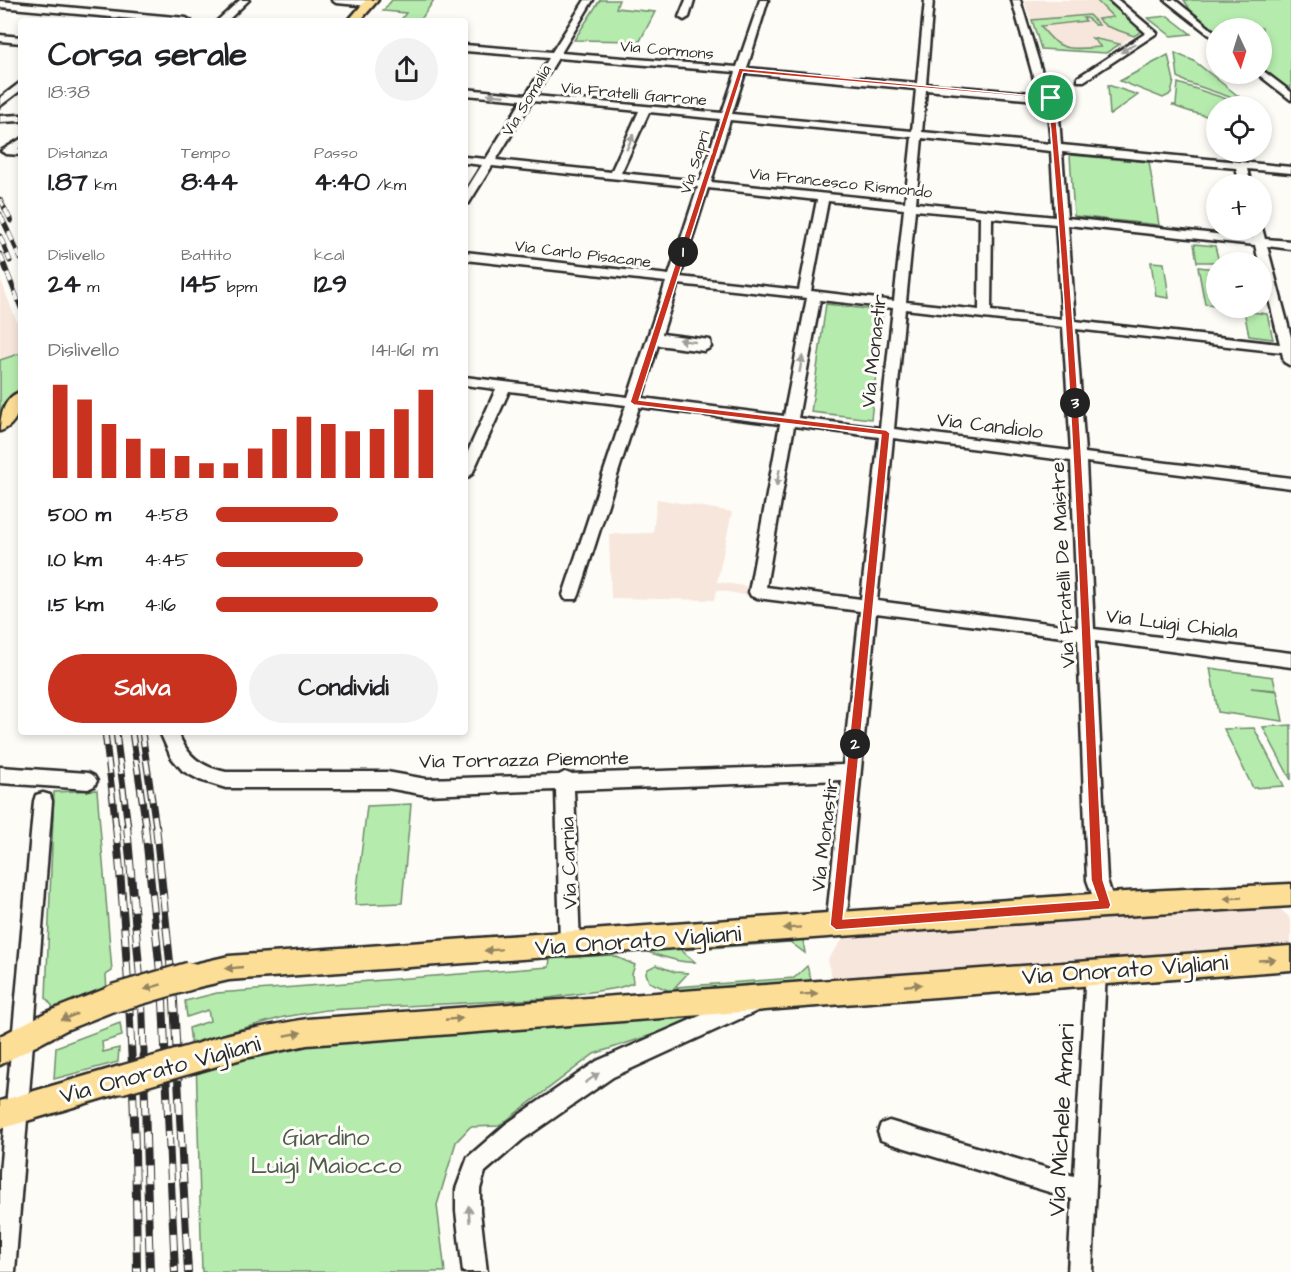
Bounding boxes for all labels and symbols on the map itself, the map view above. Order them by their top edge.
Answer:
north arrow [1206,18,1272,84]
street label: Via Cormons [619,35,715,65]
one-way arrow [1120,42,1136,53]
street label: Via Somalia [497,61,557,140]
pin [1025,72,1076,123]
street label: Via Fratelli Garrone [560,77,708,111]
one-way arrow [486,90,505,100]
street label: Via Sapri [674,127,716,197]
one-way arrow [625,133,635,151]
street label: Via Francesco Rismondo [748,162,933,204]
street label: Via Carlo Pisacane [514,235,653,273]
pin: 1 [668,237,698,267]
street label: Via Monastir [854,293,894,409]
one-way arrow [677,336,696,345]
one-way arrow [797,354,806,373]
pin: 3 [1060,388,1090,418]
street label: Via Candiolo [935,406,1045,446]
street label: Via Fratelli De Maistre [1044,461,1082,669]
one-way arrow [773,469,782,488]
street label: Via Luigi Chiala [1104,602,1239,647]
pin: 2 [840,729,870,759]
street label: Via Torrazza Piemonte [419,744,629,776]
street label: Via Monastir [804,777,846,893]
street label: Via Carnia [553,816,585,910]
one-way arrow [1223,894,1242,903]
street label: Via Onorato Vigliani [534,917,743,966]
one-way arrow [782,923,801,933]
one-way arrow [483,945,502,955]
street label: Via Onorato Vigliani [1021,946,1230,995]
one-way arrow [1258,955,1277,964]
one-way arrow [224,963,243,973]
one-way arrow [904,981,923,990]
one-way arrow [144,983,162,992]
one-way arrow [799,989,818,999]
one-way arrow [60,1013,78,1022]
one-way arrow [445,1015,464,1024]
street label: Via Michele Amari [1040,1022,1084,1218]
street label: Via Onorato Vigliani [56,1027,265,1114]
one-way arrow [284,1029,303,1038]
one-way arrow [584,1073,600,1084]
park label: Giardino Luigi Maiocco [250,1121,402,1184]
one-way arrow [464,1204,473,1223]

